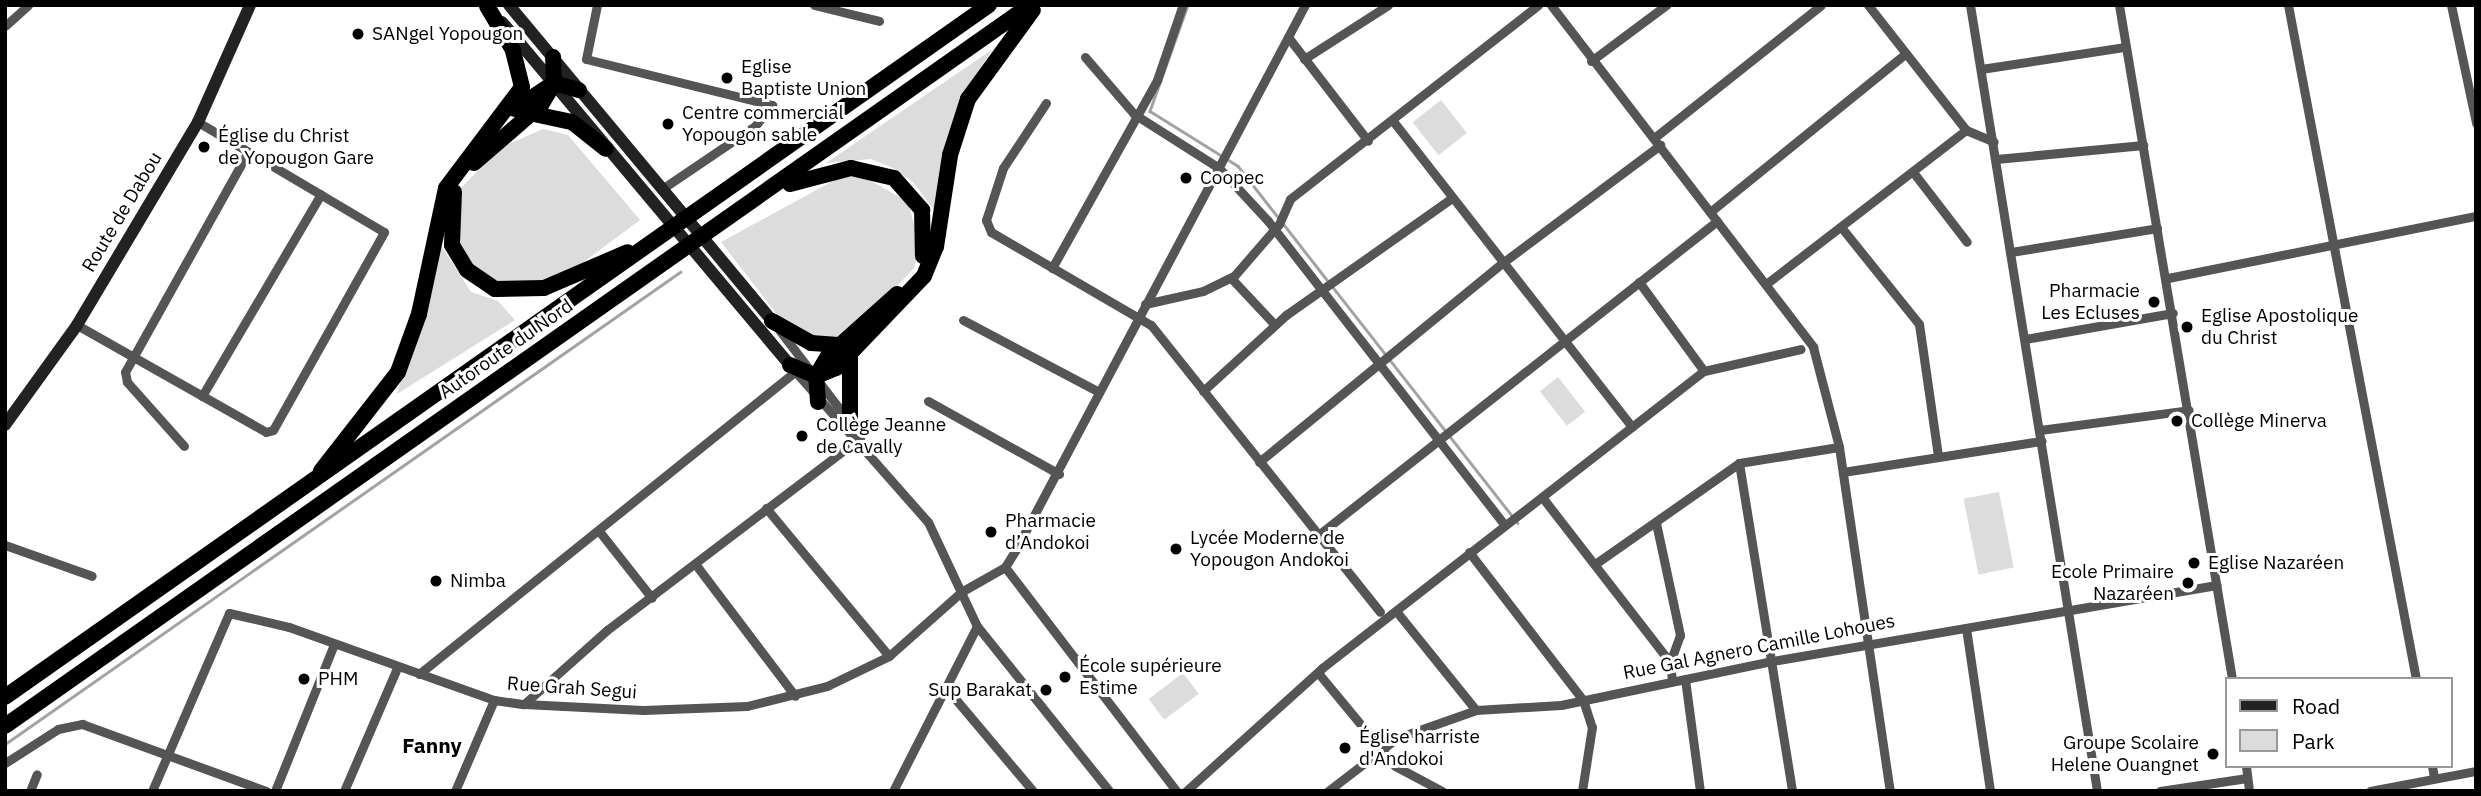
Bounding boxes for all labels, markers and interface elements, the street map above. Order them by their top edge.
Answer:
place label: SANgel Yopougon [372,23,523,45]
marker: SANgel Yopougon [350,26,366,42]
place label: Eglise Baptiste Union [741,56,866,100]
marker: Eglise Baptiste Union [719,70,735,86]
place label: Centre commercial Yopougon sable [682,102,844,146]
marker: Centre commercial Yopougon sable [660,116,676,132]
place label: Église du Christ de Yopougon Gare [218,125,374,169]
marker: Église du Christ de Yopougon Gare [196,139,212,155]
street label: Route de Dabou [77,148,167,276]
place label: Coopec [1200,167,1264,189]
marker: Coopec [1178,170,1194,186]
place label: Pharmacie Les Ecluses [2041,280,2140,324]
street label: Autoroute du Nord [435,294,577,404]
marker: Pharmacie Les Ecluses [2146,294,2162,310]
place label: Eglise Apostolique du Christ [2201,305,2358,349]
marker: Eglise Apostolique du Christ [2179,319,2195,335]
place label: Collège Minerva [2191,410,2327,432]
marker: Collège Minerva [2169,413,2185,429]
place label: Collège Jeanne de Cavally [816,414,946,458]
marker: Collège Jeanne de Cavally [794,428,810,444]
place label: Pharmacie d’Andokoi [1005,510,1096,554]
marker: Pharmacie d’Andokoi [983,524,999,540]
place label: Lycée Moderne de Yopougon Andokoi [1190,527,1349,571]
marker: Lycée Moderne de Yopougon Andokoi [1168,541,1184,557]
place label: Eglise Nazaréen [2208,552,2344,574]
marker: Eglise Nazaréen [2186,555,2202,571]
place label: Ecole Primaire Nazaréen [2051,561,2174,605]
place label: Nimba [450,570,506,592]
marker: Nimba [428,573,444,589]
marker: Ecole Primaire Nazaréen [2180,575,2196,591]
street label: Rue Gal Agnero Camille Lohoues [1621,609,1897,685]
place label: École supérieure Estime [1079,655,1222,699]
place label: PHM [318,668,358,690]
marker: École supérieure Estime [1057,669,1073,685]
marker: PHM [296,671,312,687]
street label: Rue Grah Segui [506,672,638,704]
legend [2226,677,2453,768]
place label: Sup Barakat [928,679,1032,701]
marker: Sup Barakat [1038,682,1054,698]
text: Road [2292,692,2340,720]
place label: Église harriste d'Andokoi [1359,726,1480,770]
text: Park [2292,727,2335,755]
district label: Fanny [402,732,462,758]
place label: Groupe Scolaire Helene Ouangnet [2051,732,2199,776]
marker: Église harriste d'Andokoi [1337,740,1353,756]
marker: Groupe Scolaire Helene Ouangnet [2205,746,2221,762]

